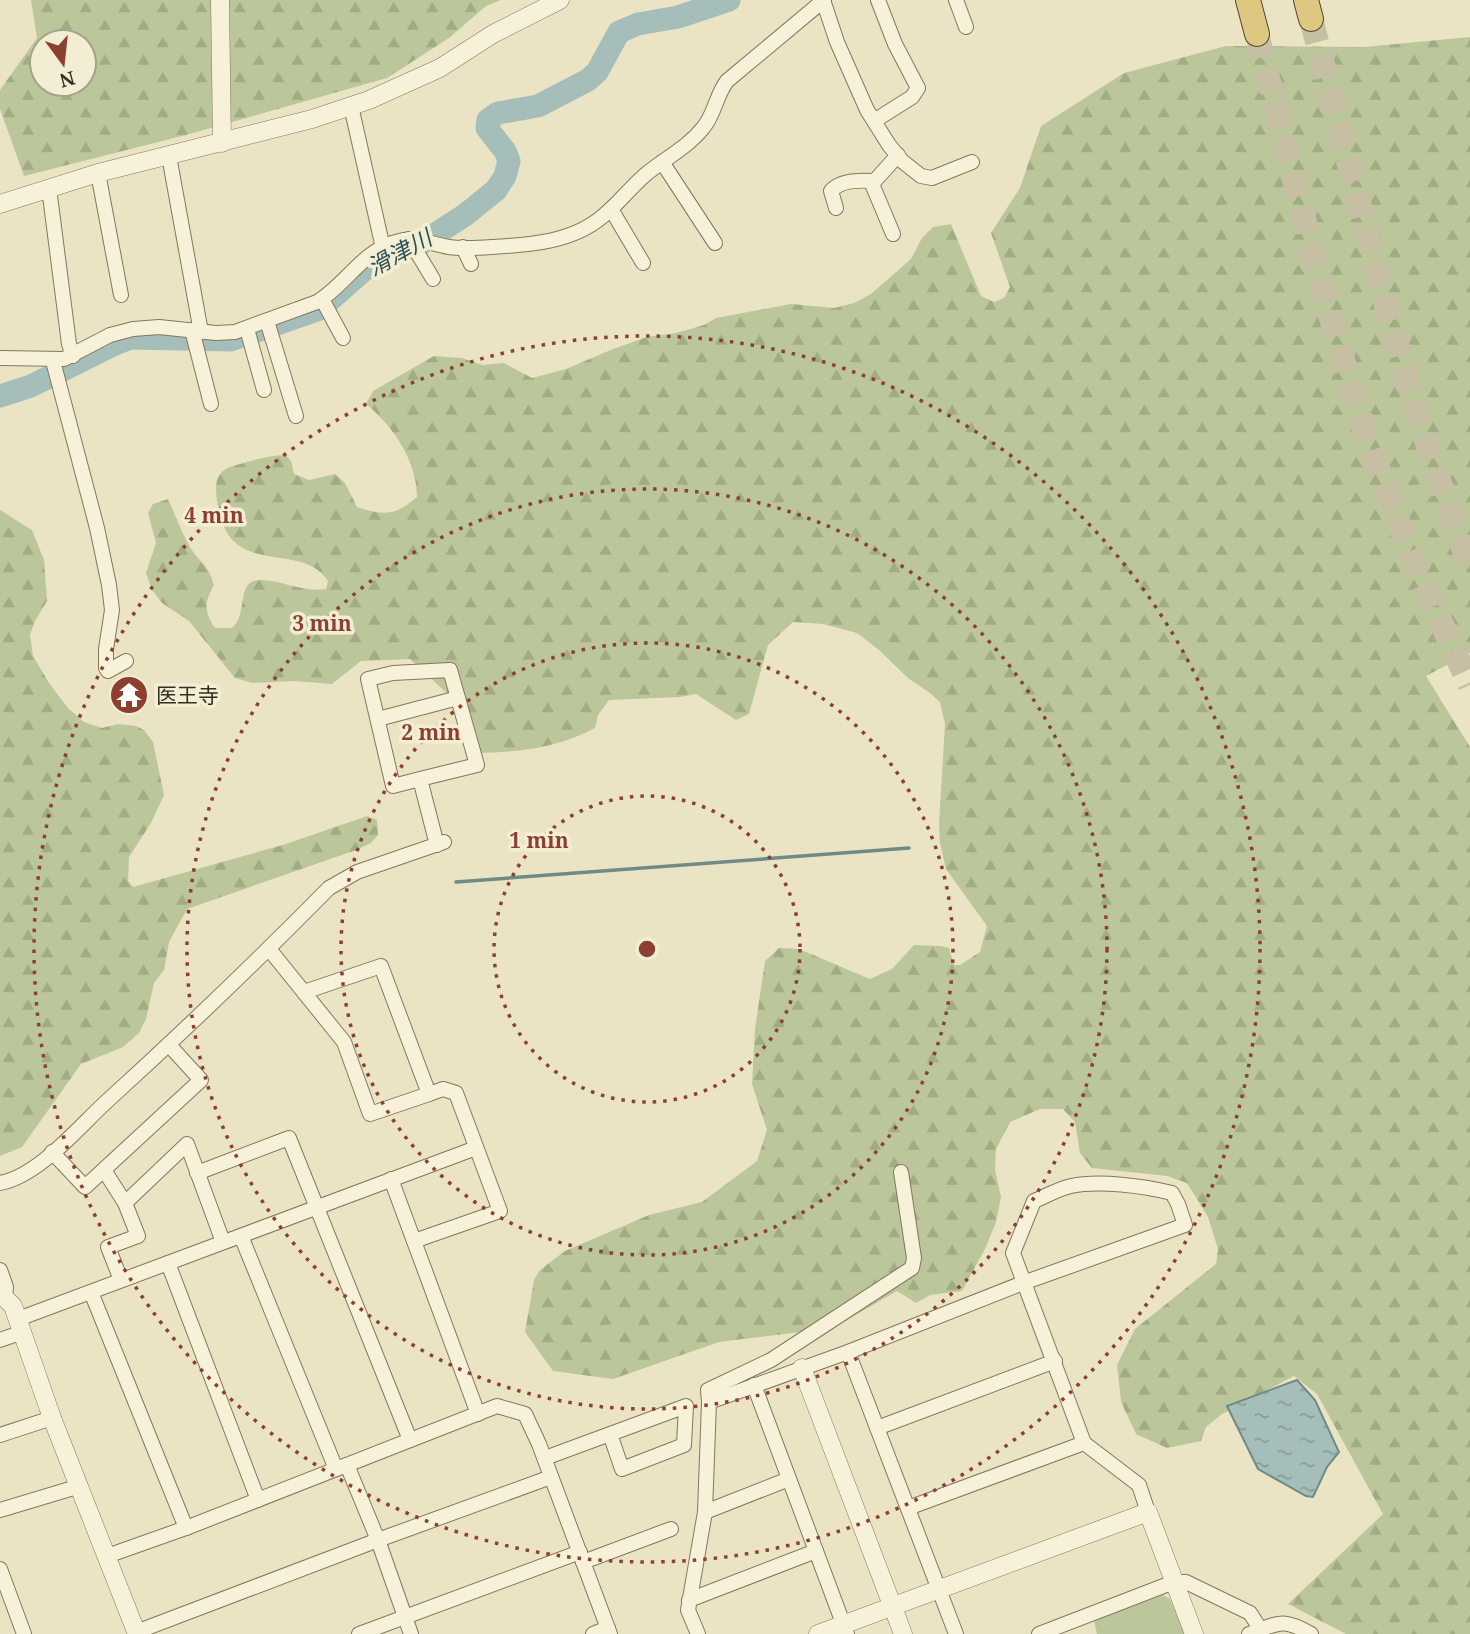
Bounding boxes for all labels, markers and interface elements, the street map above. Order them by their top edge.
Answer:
north arrow [28,28,98,98]
text: N [57,65,78,94]
water label: 滑津川 [361,220,440,283]
text: 4 min [184,501,244,529]
text: 3 min [292,609,352,637]
temple icon: 医王寺 [108,674,150,716]
place label: 医王寺 [156,681,219,709]
text: 2 min [401,718,461,746]
text: 1 min [509,826,569,854]
centre of rings [635,937,659,961]

